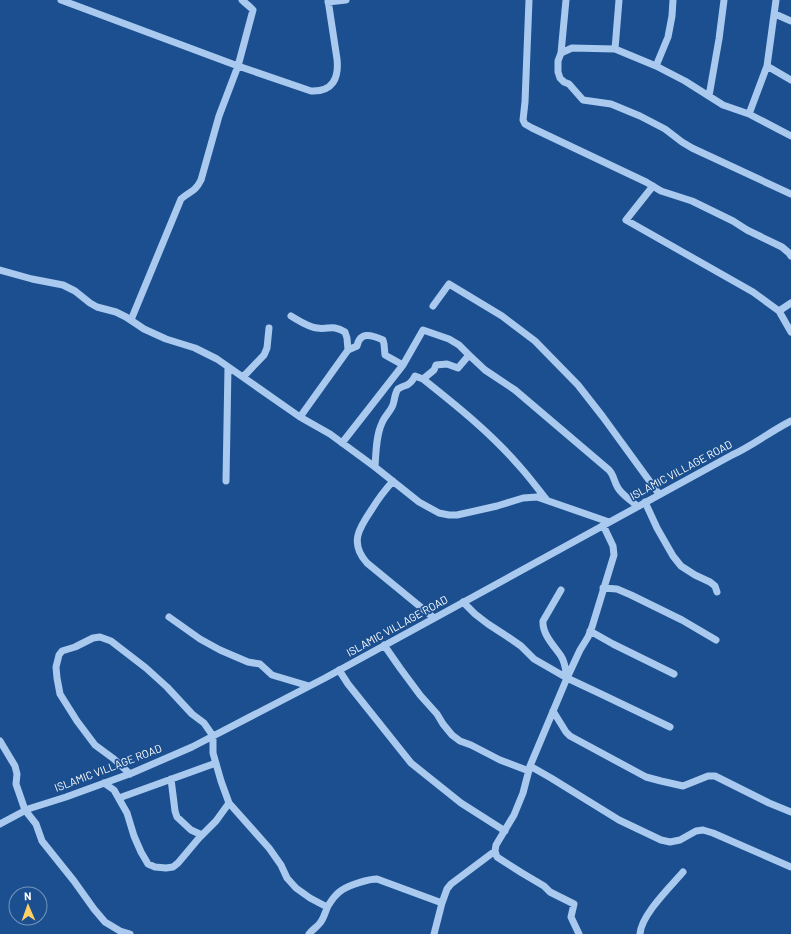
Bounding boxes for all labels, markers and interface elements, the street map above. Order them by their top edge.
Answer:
street label: ISLAMIC VILLAGE ROAD [628,437,734,502]
street label: ISLAMIC VILLAGE ROAD [344,592,450,659]
street label: ISLAMIC VILLAGE ROAD [52,741,163,794]
north arrow [8,886,48,926]
text: N [24,889,32,902]

